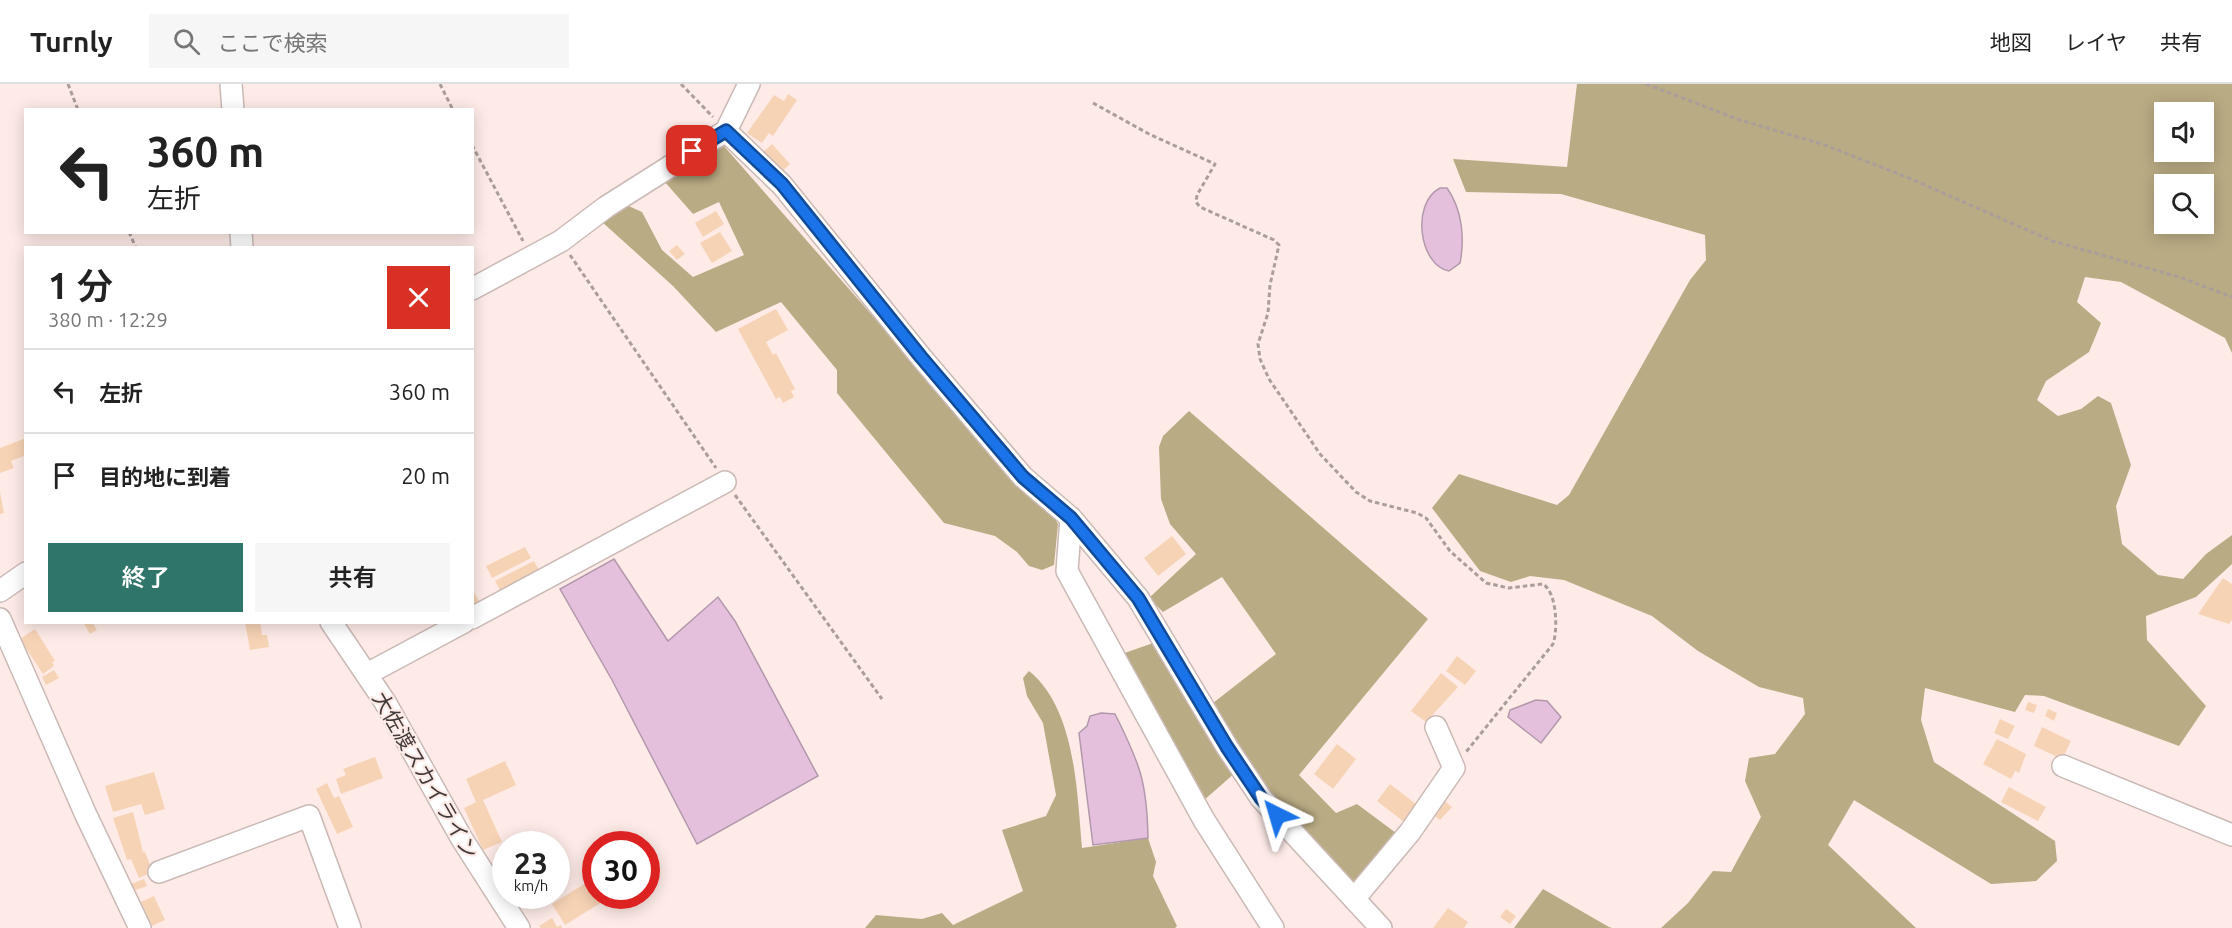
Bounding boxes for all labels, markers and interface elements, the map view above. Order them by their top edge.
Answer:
search box [149,14,569,68]
icon: search [170,25,203,58]
text: Turnly [30,26,113,57]
text: ここで検索 [218,30,328,55]
text: 地図 [1990,30,2032,54]
text: レイヤ [2065,30,2127,54]
text: 共有 [2160,30,2202,54]
map controls [2154,102,2214,234]
button: sound [2154,102,2214,162]
pin [666,125,717,176]
text: 360 m [147,128,264,175]
icon: left [48,132,126,210]
icon: arrive [675,134,708,167]
button: search [2154,174,2214,234]
text: 左折 [147,183,201,213]
text: 1 分 [48,265,113,306]
button: close [387,266,450,329]
text: 380 m · 12:29 [48,308,168,331]
icon: left [48,375,81,408]
text: 360 m [389,379,450,404]
text: 左折 [99,380,143,405]
icon: arrive [48,459,81,492]
text: 20 m [401,463,450,488]
text: 目的地に到着 [99,464,231,489]
button: 終了 [48,543,243,612]
button: 共有 [255,543,450,612]
street label: 大佐渡スカイライン [368,687,484,863]
position arrow [1245,783,1309,847]
speed limit sign: 30 [582,831,660,909]
text: 23 [514,846,548,880]
text: km/h [514,877,548,894]

